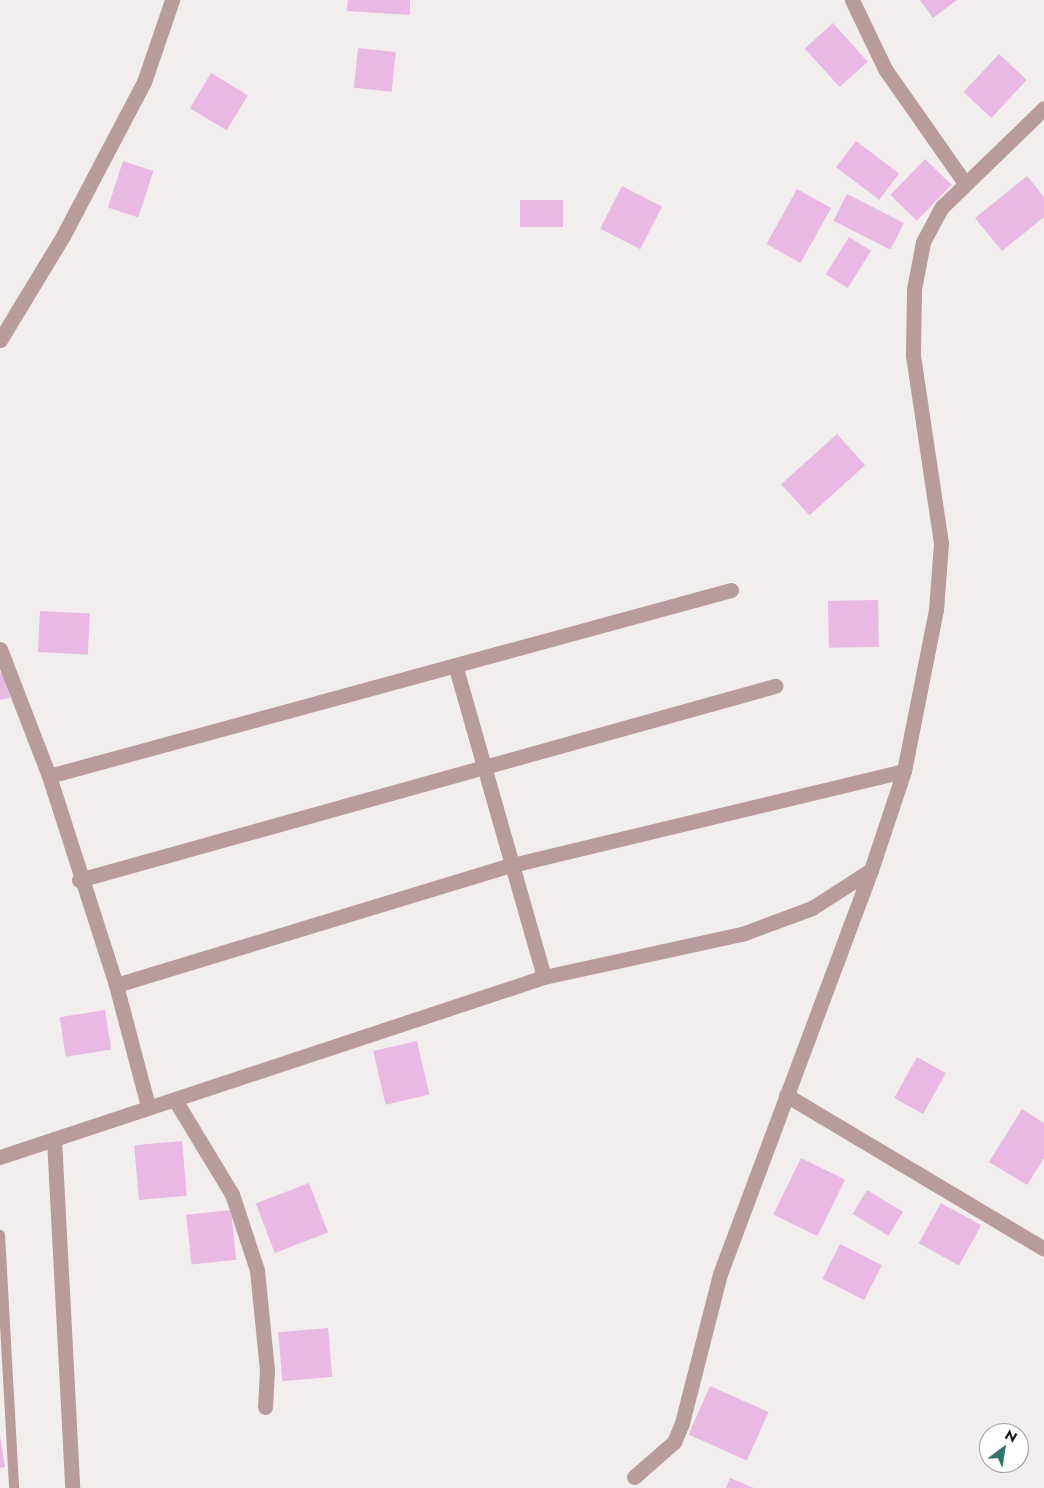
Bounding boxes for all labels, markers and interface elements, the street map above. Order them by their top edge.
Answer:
north arrow [979,1423,1029,1473]
text: N [1001,1425,1021,1447]

